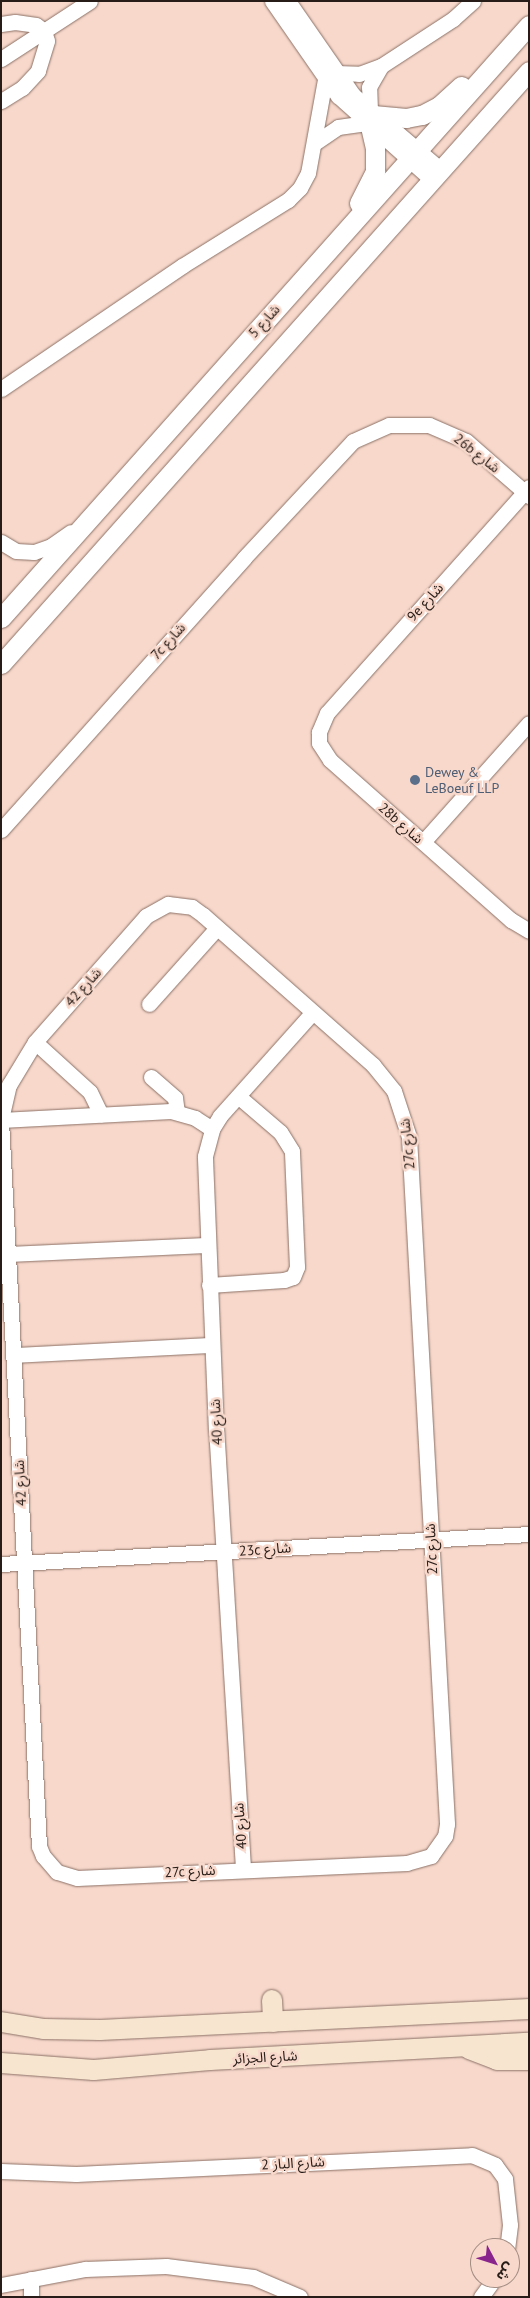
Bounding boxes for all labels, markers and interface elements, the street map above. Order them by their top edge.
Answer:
street label: شارع 5 [245,301,283,341]
street label: 26b شارع [451,430,503,476]
street label: 9e شارع [403,579,447,625]
street label: 7c شارع [147,619,189,663]
place label: Dewey & LeBoeuf LLP [425,764,499,796]
marker: Dewey & LeBoeuf LLP [409,774,421,786]
street label: 28b شارع [375,799,427,847]
street label: شارع 42 [61,964,105,1010]
street label: 27c شارع [396,1117,418,1171]
street label: شارع 40 [206,1398,226,1446]
street label: شارع 42 [10,1459,30,1507]
street label: 27c شارع [421,1523,441,1575]
street label: 23c شارع [238,1539,292,1559]
street label: شارع 40 [230,1802,250,1850]
street label: 27c شارع [164,1861,216,1881]
street label: شارع الجزائر [232,2047,298,2067]
street label: شارع الباز 2 [261,2153,325,2173]
north arrow [470,2238,520,2288]
text: ش [493,2259,519,2285]

